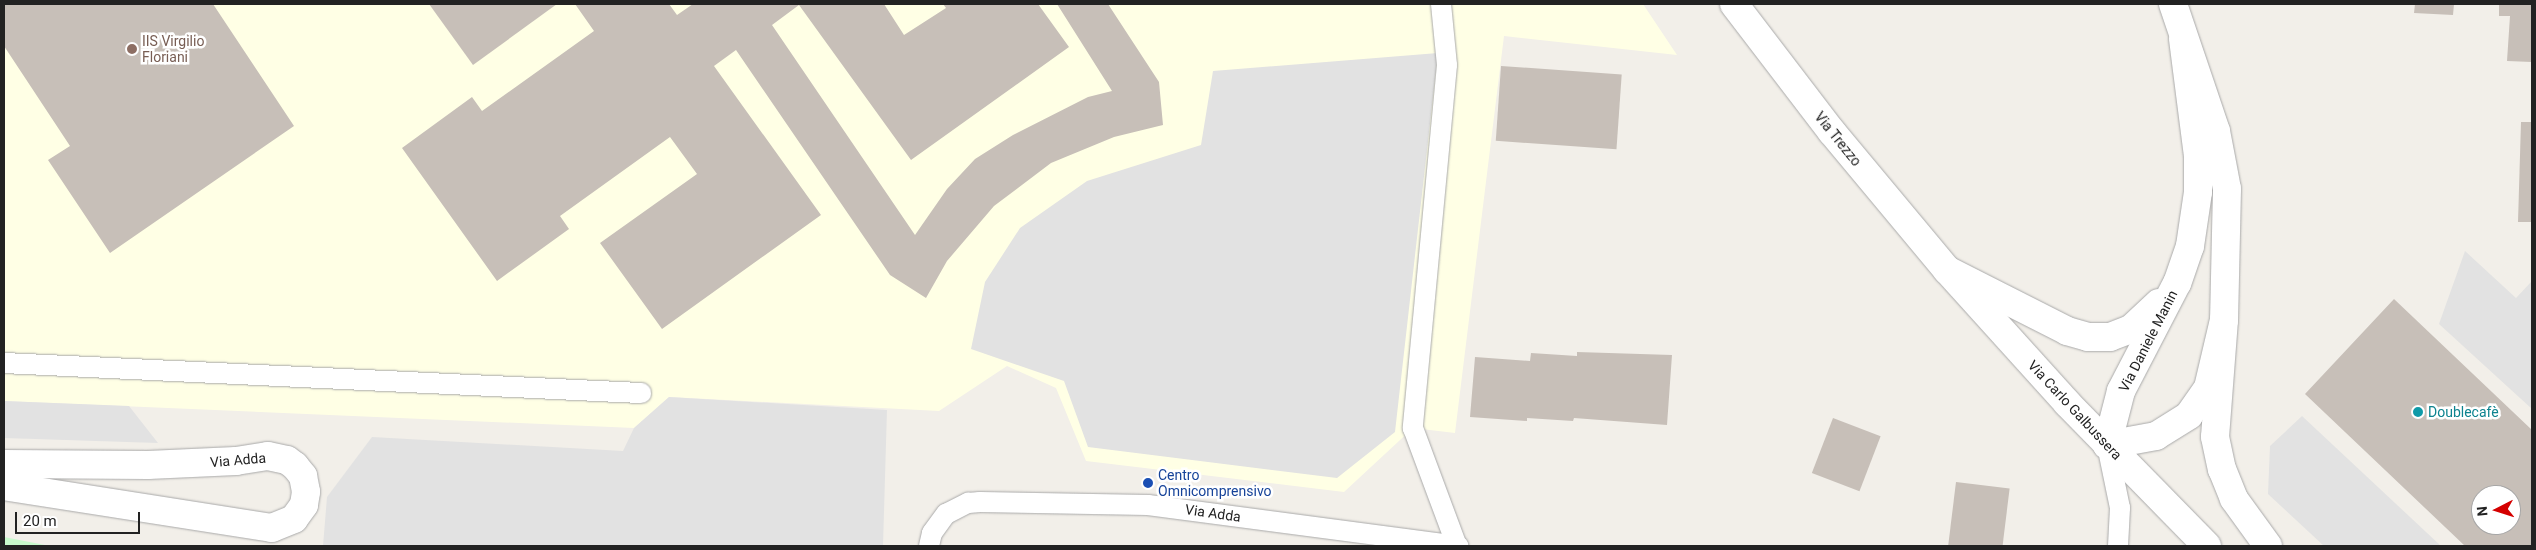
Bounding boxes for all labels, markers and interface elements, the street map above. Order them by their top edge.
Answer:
place label: IIS Virgilio Floriani [142,33,204,65]
marker: IIS Virgilio Floriani [126,43,138,55]
street label: Via Trezzo [1811,108,1865,170]
street label: Via Daniele Manin [2115,287,2181,395]
street label: Via Carlo Galbussera [2025,357,2125,463]
place label: Doublecafè [2428,404,2499,420]
marker: Doublecafè [2412,406,2424,418]
street label: Via Adda [209,449,267,471]
place label: Centro Omnicomprensivo [1158,467,1272,500]
marker: Centro Omnicomprensivo [1142,477,1154,489]
north arrow [2471,485,2521,535]
street label: Via Adda [1184,501,1242,525]
scale bar [18,502,142,534]
text: N [2474,506,2490,517]
text: 20 m [23,512,57,530]

